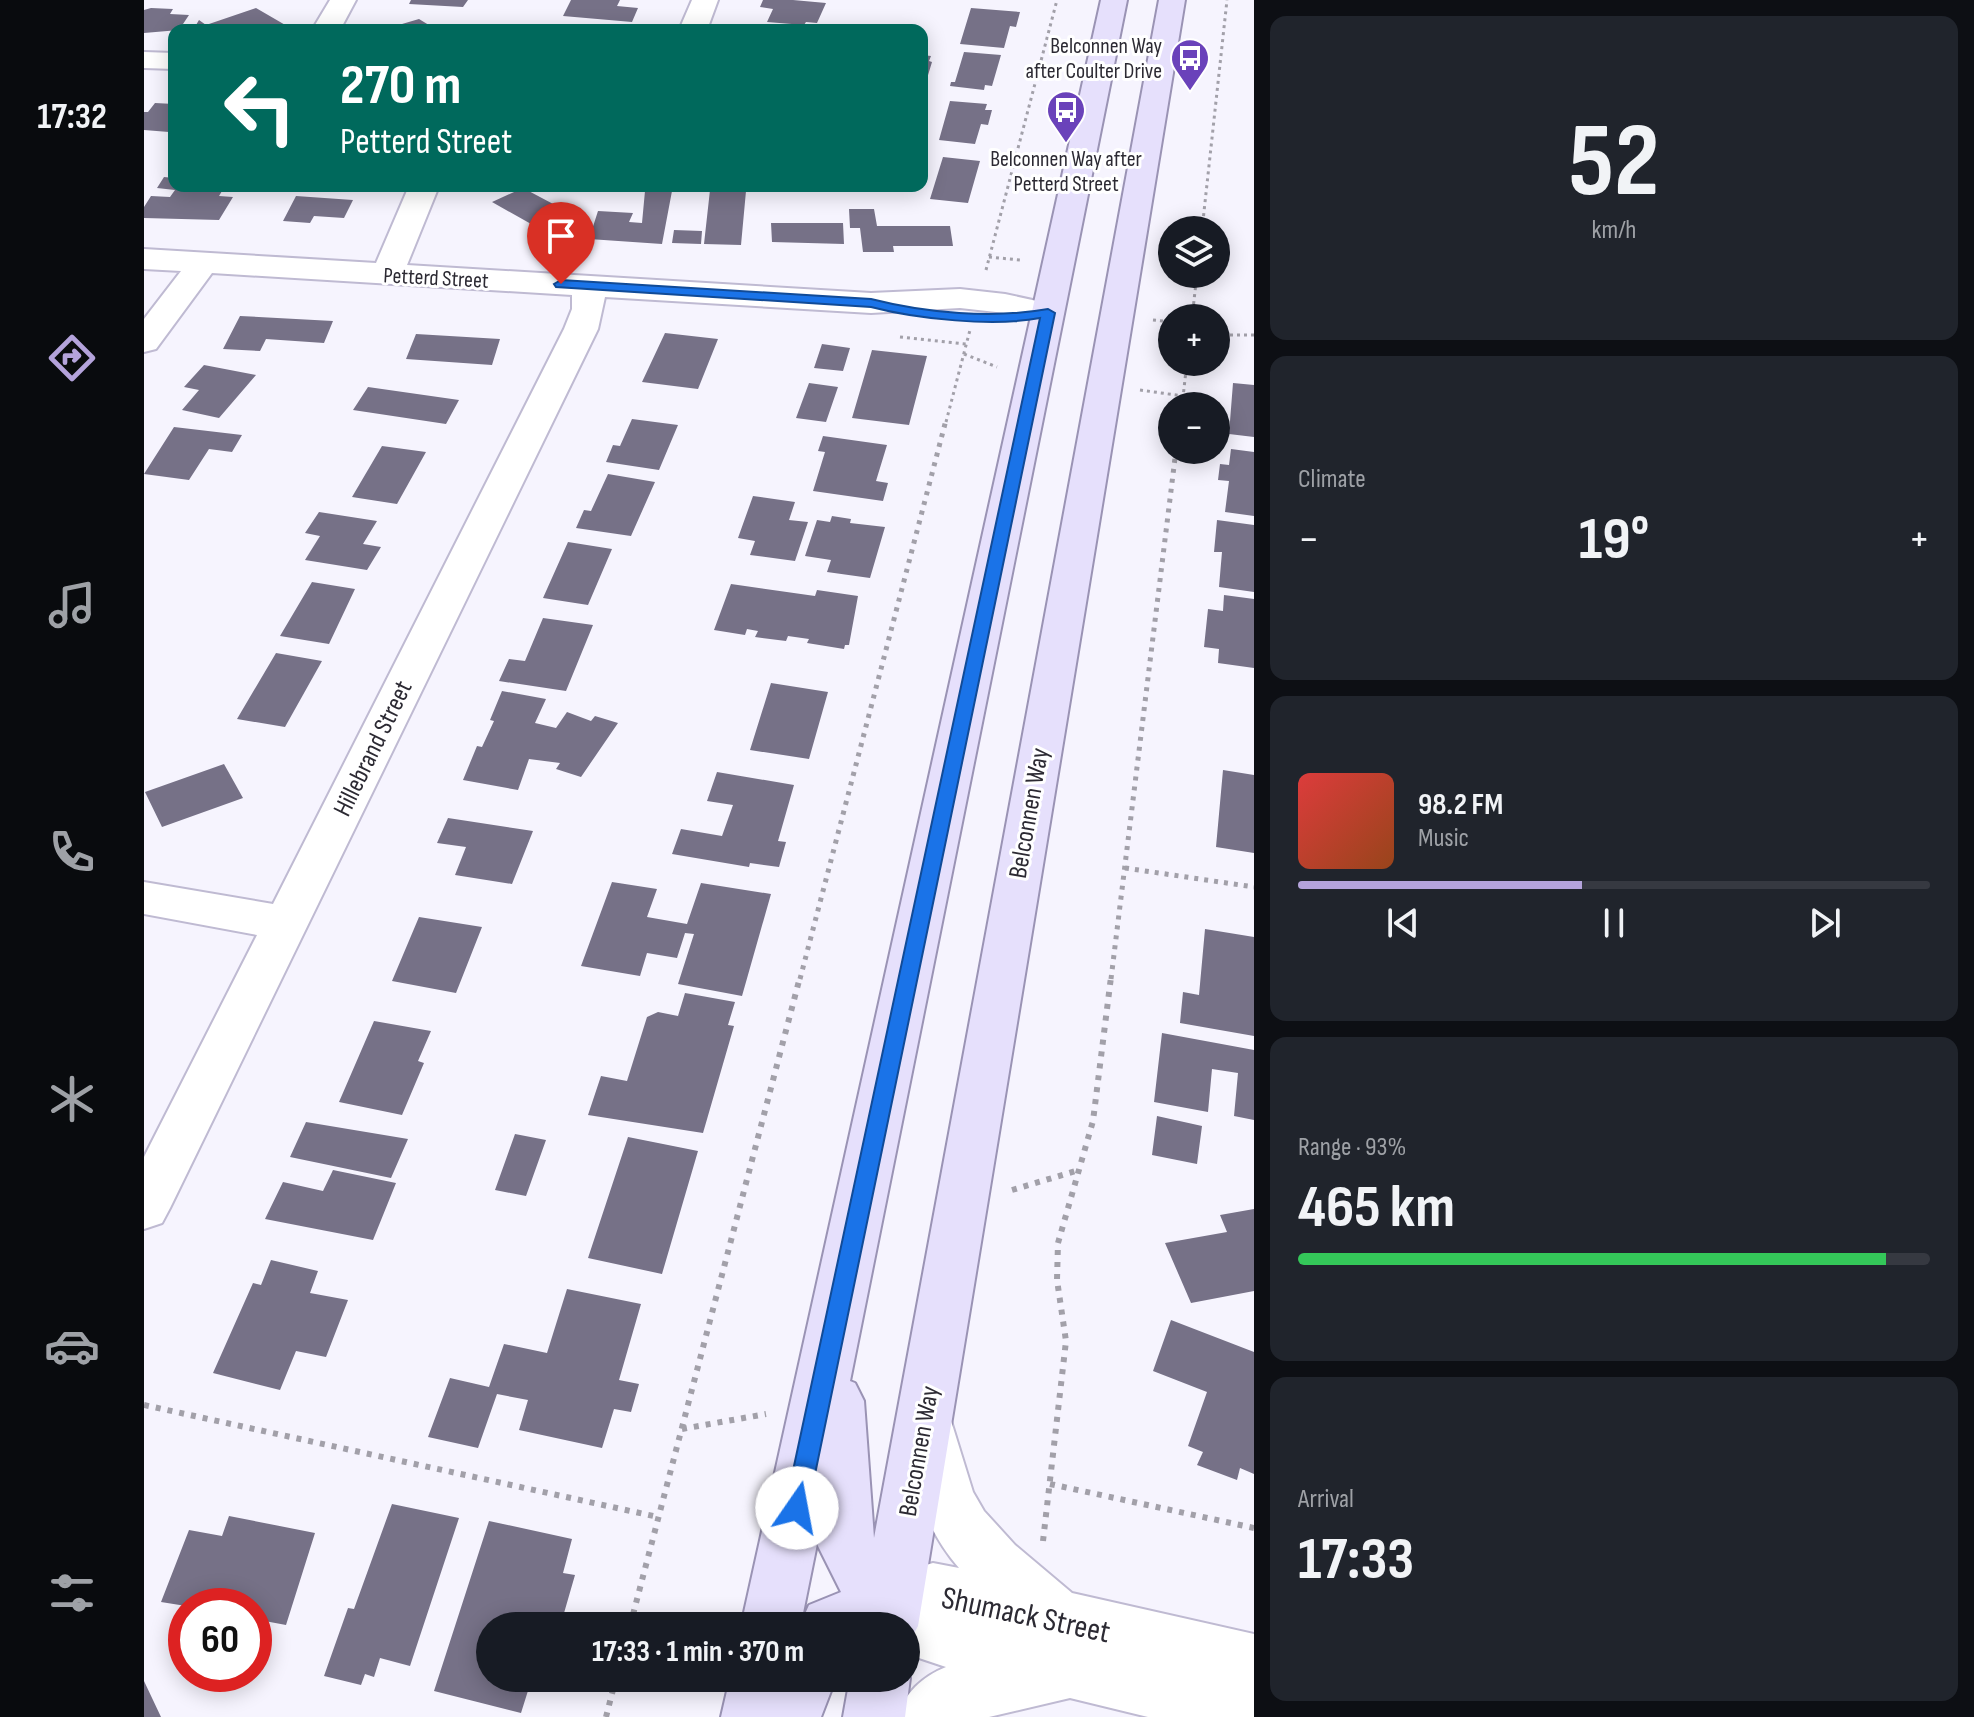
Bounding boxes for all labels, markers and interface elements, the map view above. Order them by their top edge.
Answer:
place label: Belconnen Way after Coulter Drive [1026,33,1162,85]
bus stop icon: Belconnen Way after Coulter Drive [1169,37,1211,92]
text: 270 m [340,53,461,120]
icon: left [208,56,312,160]
bus stop icon: Belconnen Way after Petterd Street [1045,89,1087,144]
text: 17:32 [37,96,107,139]
text: 52 [1568,100,1660,225]
text: Petterd Street [340,121,512,164]
place label: Belconnen Way after Petterd Street [990,146,1142,198]
pin [527,202,595,284]
icon: arrive [539,214,583,258]
text: km/h [1592,215,1636,246]
map controls [1158,216,1230,464]
button: layers [1158,216,1230,288]
street label: Petterd Street [383,262,489,295]
button: + [1158,304,1230,376]
icon: directions [44,330,100,386]
button: − [1158,392,1230,464]
text: Climate [1298,464,1366,495]
text: 19° [1579,504,1649,576]
text: − [1298,513,1320,566]
text: + [1908,513,1930,566]
icon: music [44,577,100,633]
street label: Hillebrand Street [327,676,420,822]
street label: Belconnen Way [1003,746,1056,881]
text: 98.2 FM [1418,787,1503,823]
text: Music [1418,823,1469,854]
icon: phone [44,824,100,880]
icon: previous [1381,901,1425,945]
icon: pause [1592,901,1636,945]
icon: next [1803,901,1847,945]
icon: climate [44,1071,100,1127]
text: Range · 93% [1298,1132,1406,1163]
text: 465 km [1298,1172,1455,1244]
icon: car [44,1318,100,1374]
street label: Belconnen Way [893,1384,946,1519]
position arrow [755,1466,839,1550]
text: Arrival [1298,1484,1354,1515]
text: 17:33 [1298,1524,1414,1596]
icon: filters [44,1565,100,1621]
street label: Shumack Street [938,1579,1114,1652]
speed limit sign: 60 [168,1588,272,1692]
text: 17:33 · 1 min · 370 m [592,1634,804,1670]

